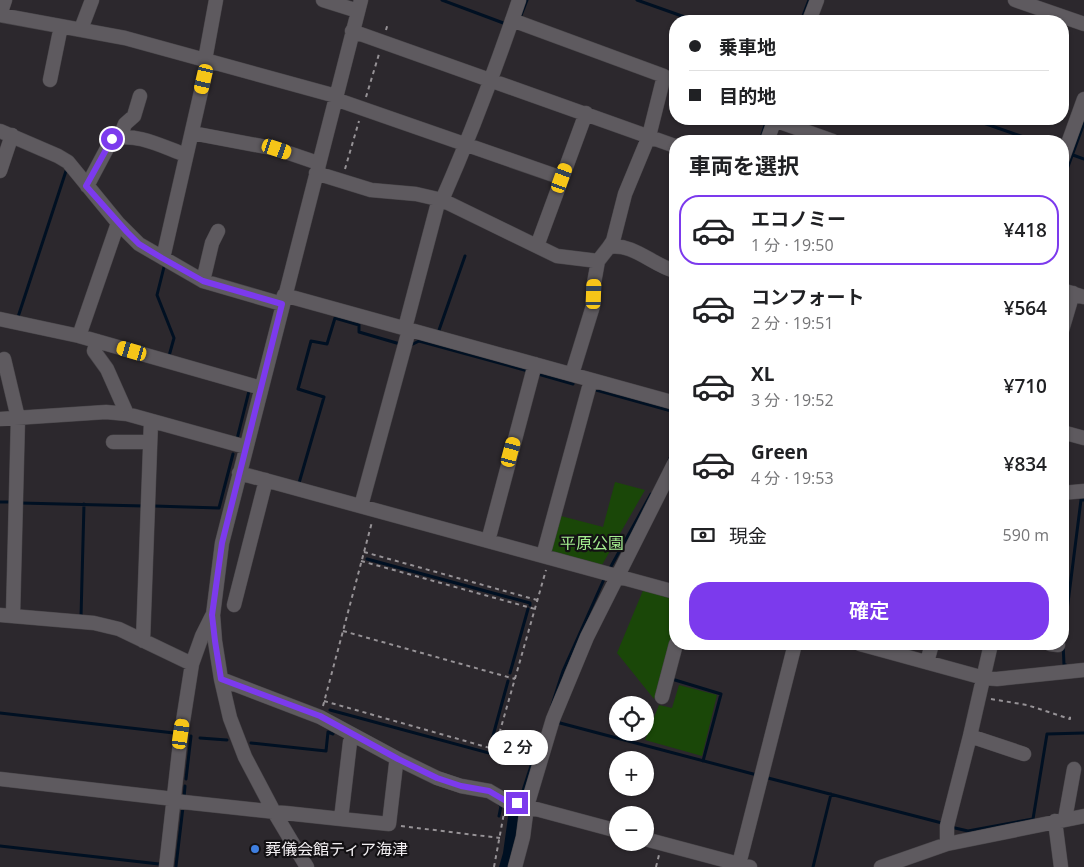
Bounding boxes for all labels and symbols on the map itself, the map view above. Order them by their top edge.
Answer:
car [193,63,214,95]
route start [101,128,123,150]
car [260,137,293,161]
car [549,161,574,195]
car [585,279,602,309]
car [115,340,148,362]
car [499,436,522,468]
park label: 平原公園 [560,532,624,554]
car [171,718,190,750]
callout: 2 分 [487,730,547,766]
route end [506,792,528,814]
place label: 葬儀会館ティア海津 [265,838,408,860]
marker: 葬儀会館ティア海津 [249,843,261,855]

